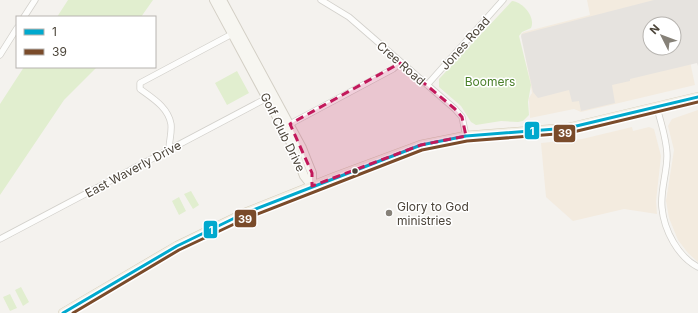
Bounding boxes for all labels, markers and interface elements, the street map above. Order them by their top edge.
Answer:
street label: Jones Road [437,13,493,73]
legend [16,16,156,68]
north arrow [642,16,682,56]
text: N [647,22,663,37]
text: 1 [52,24,57,39]
street label: Cree Road [374,38,428,88]
text: 39 [52,44,67,59]
park label: Boomers [465,74,515,89]
street label: Golf Club Drive [257,90,309,174]
line badge: 1 [524,121,540,140]
text: 1 [530,124,535,138]
line badge: 39 [553,124,576,143]
text: 39 [558,126,572,140]
street label: East Waverly Drive [82,137,184,201]
unlabelled marker [350,166,360,176]
place label: Glory to God ministries [397,199,469,228]
marker: Glory to God ministries [384,208,394,218]
line badge: 39 [234,209,257,228]
text: 39 [238,212,252,226]
line badge: 1 [203,220,218,239]
text: 1 [209,223,214,237]

